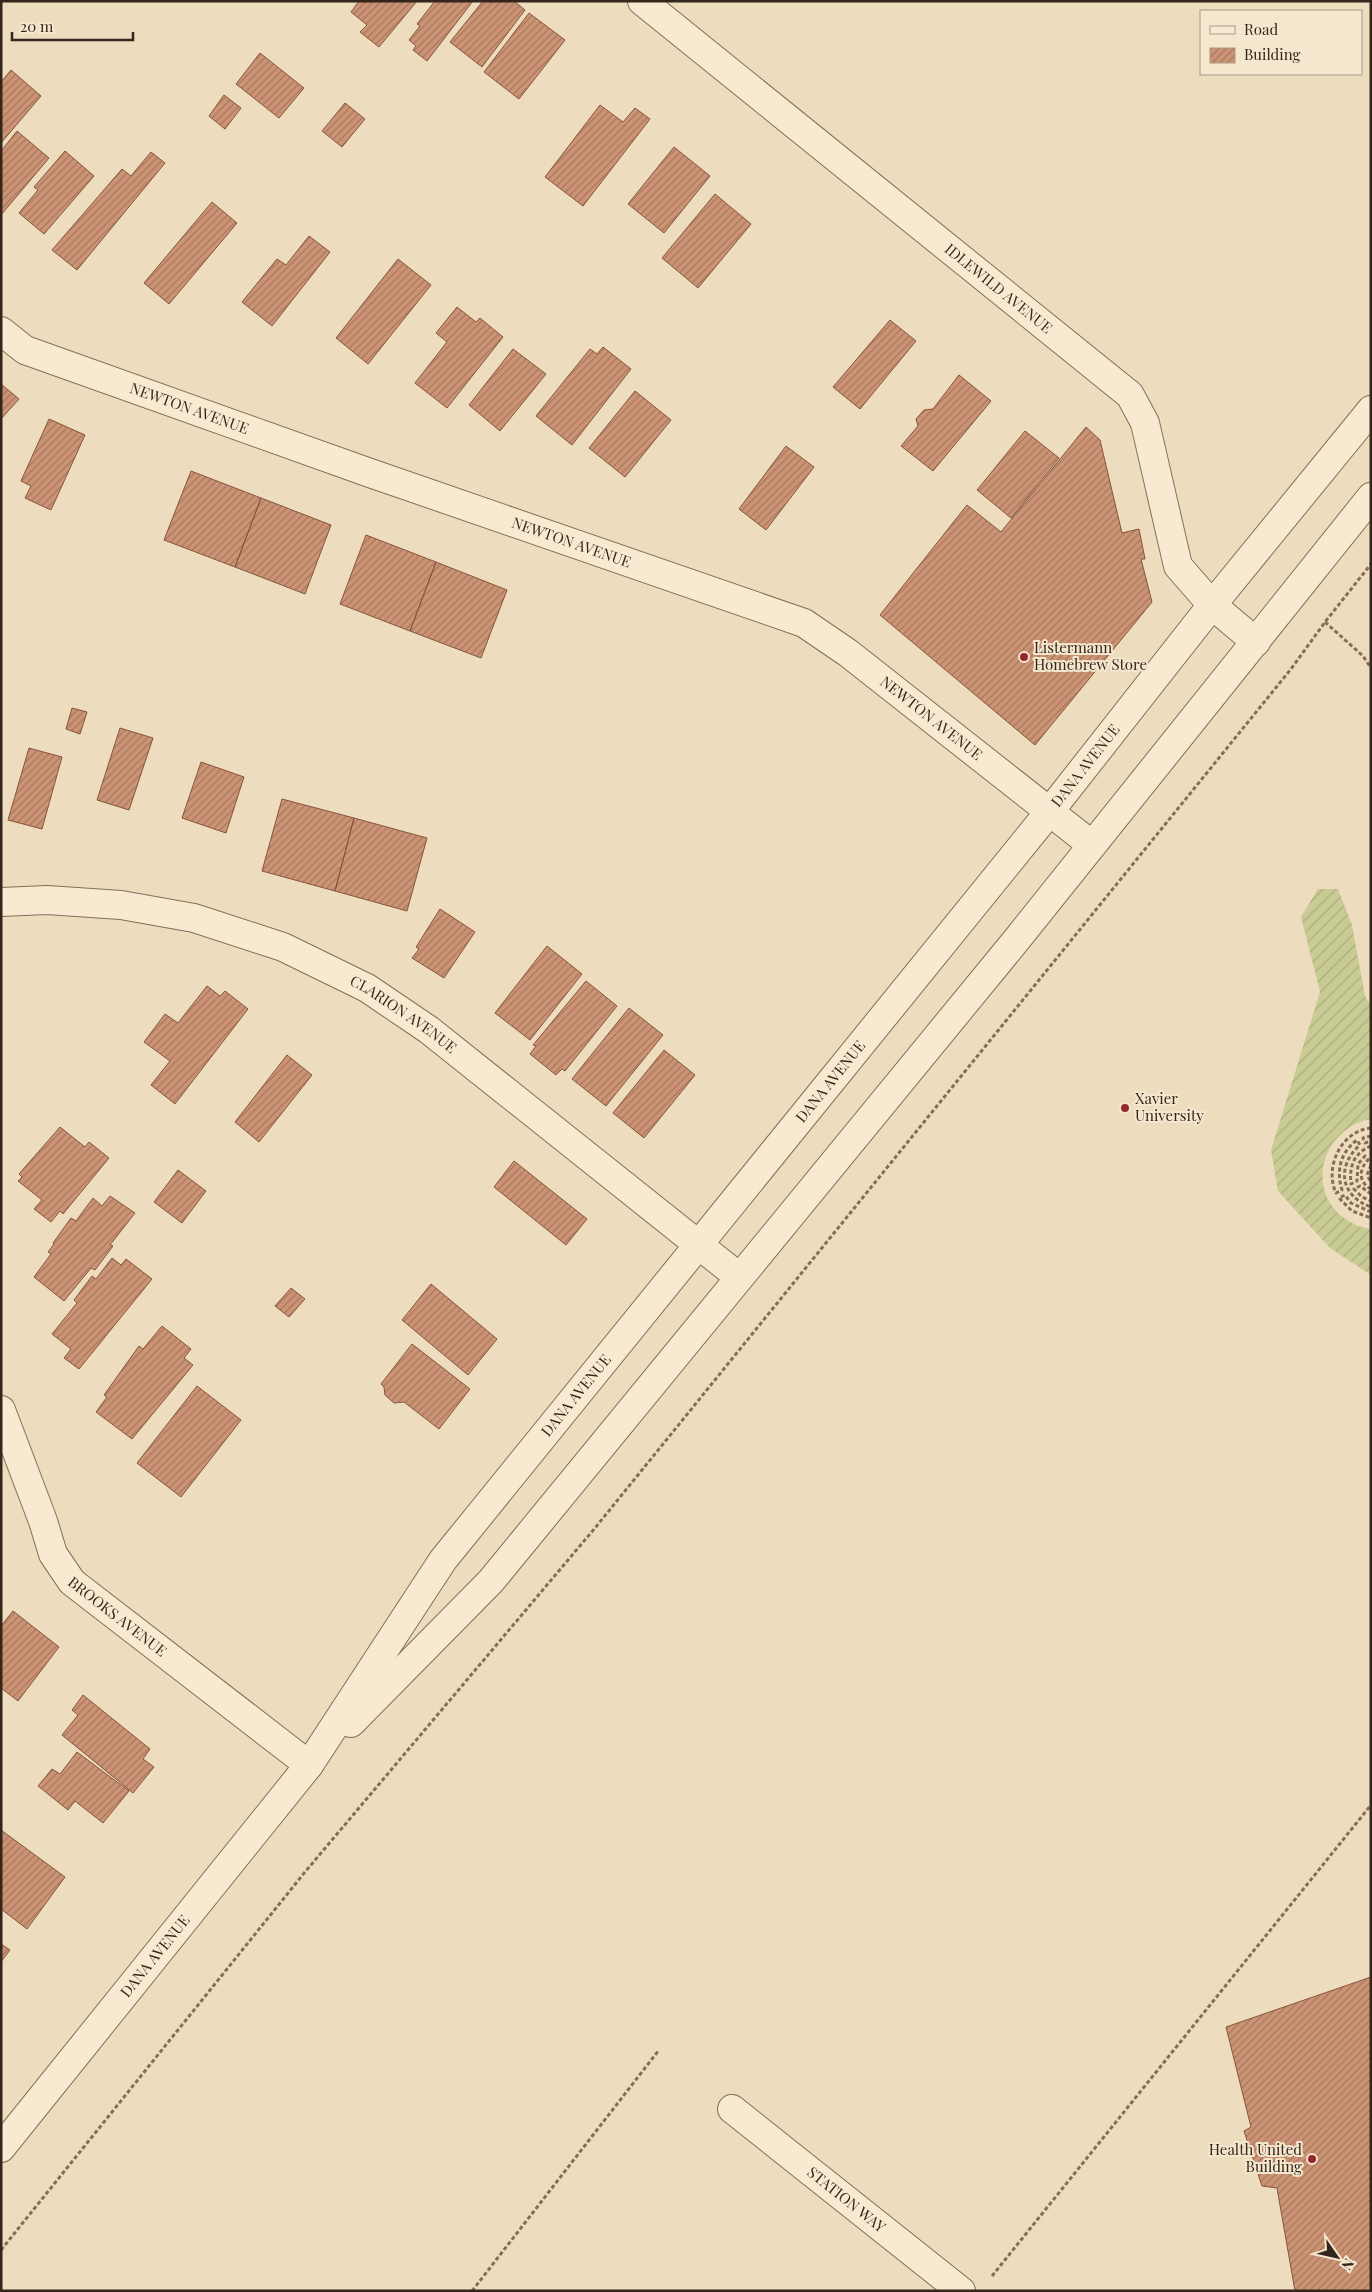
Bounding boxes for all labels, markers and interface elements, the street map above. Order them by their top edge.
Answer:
scale bar [12,10,134,42]
legend [1200,10,1362,75]
text: 20 m [20,16,54,36]
text: Road [1244,19,1278,39]
text: Building [1244,44,1301,64]
street label: IDLEWILD AVENUE [941,238,1057,337]
street label: NEWTON AVENUE [127,377,252,438]
street label: NEWTON AVENUE [510,512,634,571]
place label: Listermann Homebrew Store [1034,637,1147,674]
marker: Listermann Homebrew Store [1018,651,1030,663]
street label: NEWTON AVENUE [876,671,987,764]
street label: DANA AVENUE [1046,720,1124,811]
street label: CLARION AVENUE [347,970,461,1057]
street label: DANA AVENUE [791,1036,869,1126]
place label: Xavier University [1135,1088,1204,1125]
marker: Xavier University [1119,1102,1131,1114]
street label: DANA AVENUE [536,1350,615,1440]
street label: BROOKS AVENUE [64,1572,171,1660]
street label: DANA AVENUE [115,1910,194,2001]
place label: Health United Building [1209,2139,1302,2176]
marker: Health United Building [1306,2153,1318,2165]
street label: STATION WAY [804,2162,890,2236]
north arrow [1312,2232,1362,2282]
text: N [1337,2255,1359,2274]

